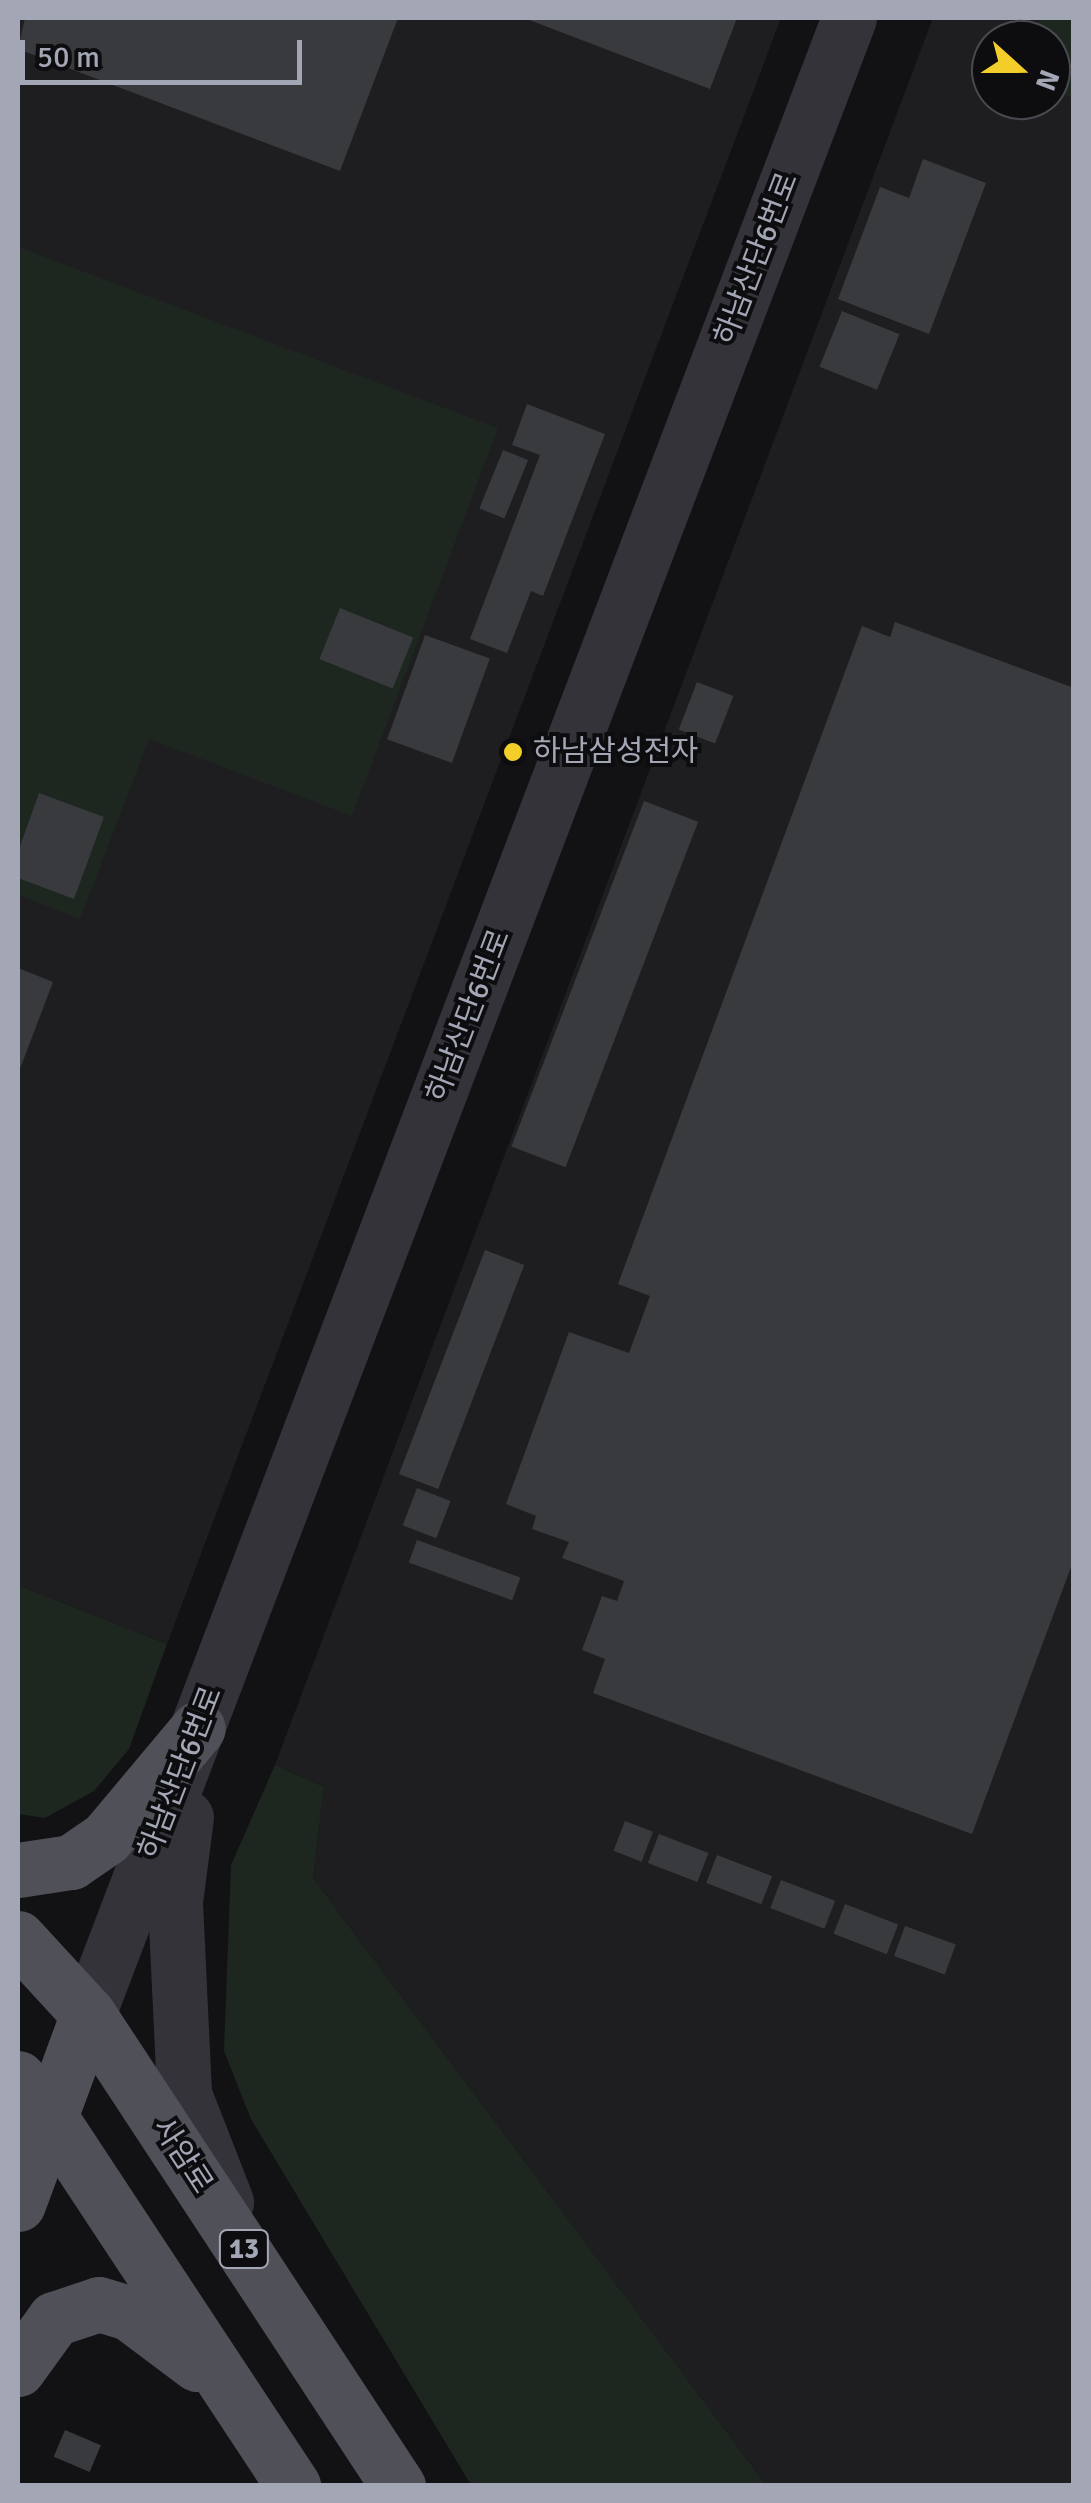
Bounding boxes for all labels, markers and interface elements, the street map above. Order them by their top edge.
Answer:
scale bar [25,20,308,82]
north arrow [971,20,1071,120]
text: 50 m [37,39,100,76]
text: N [1028,65,1067,95]
street label: 하남산단6번로 [708,168,806,350]
place label: 하남삼성전자 [533,734,699,770]
marker: 하남삼성전자 [502,741,524,763]
street label: 하남산단6번로 [420,925,518,1107]
street label: 하남산단6번로 [132,1682,230,1864]
street label: 사암로 [144,2111,220,2201]
road number: 13 [216,2226,272,2272]

